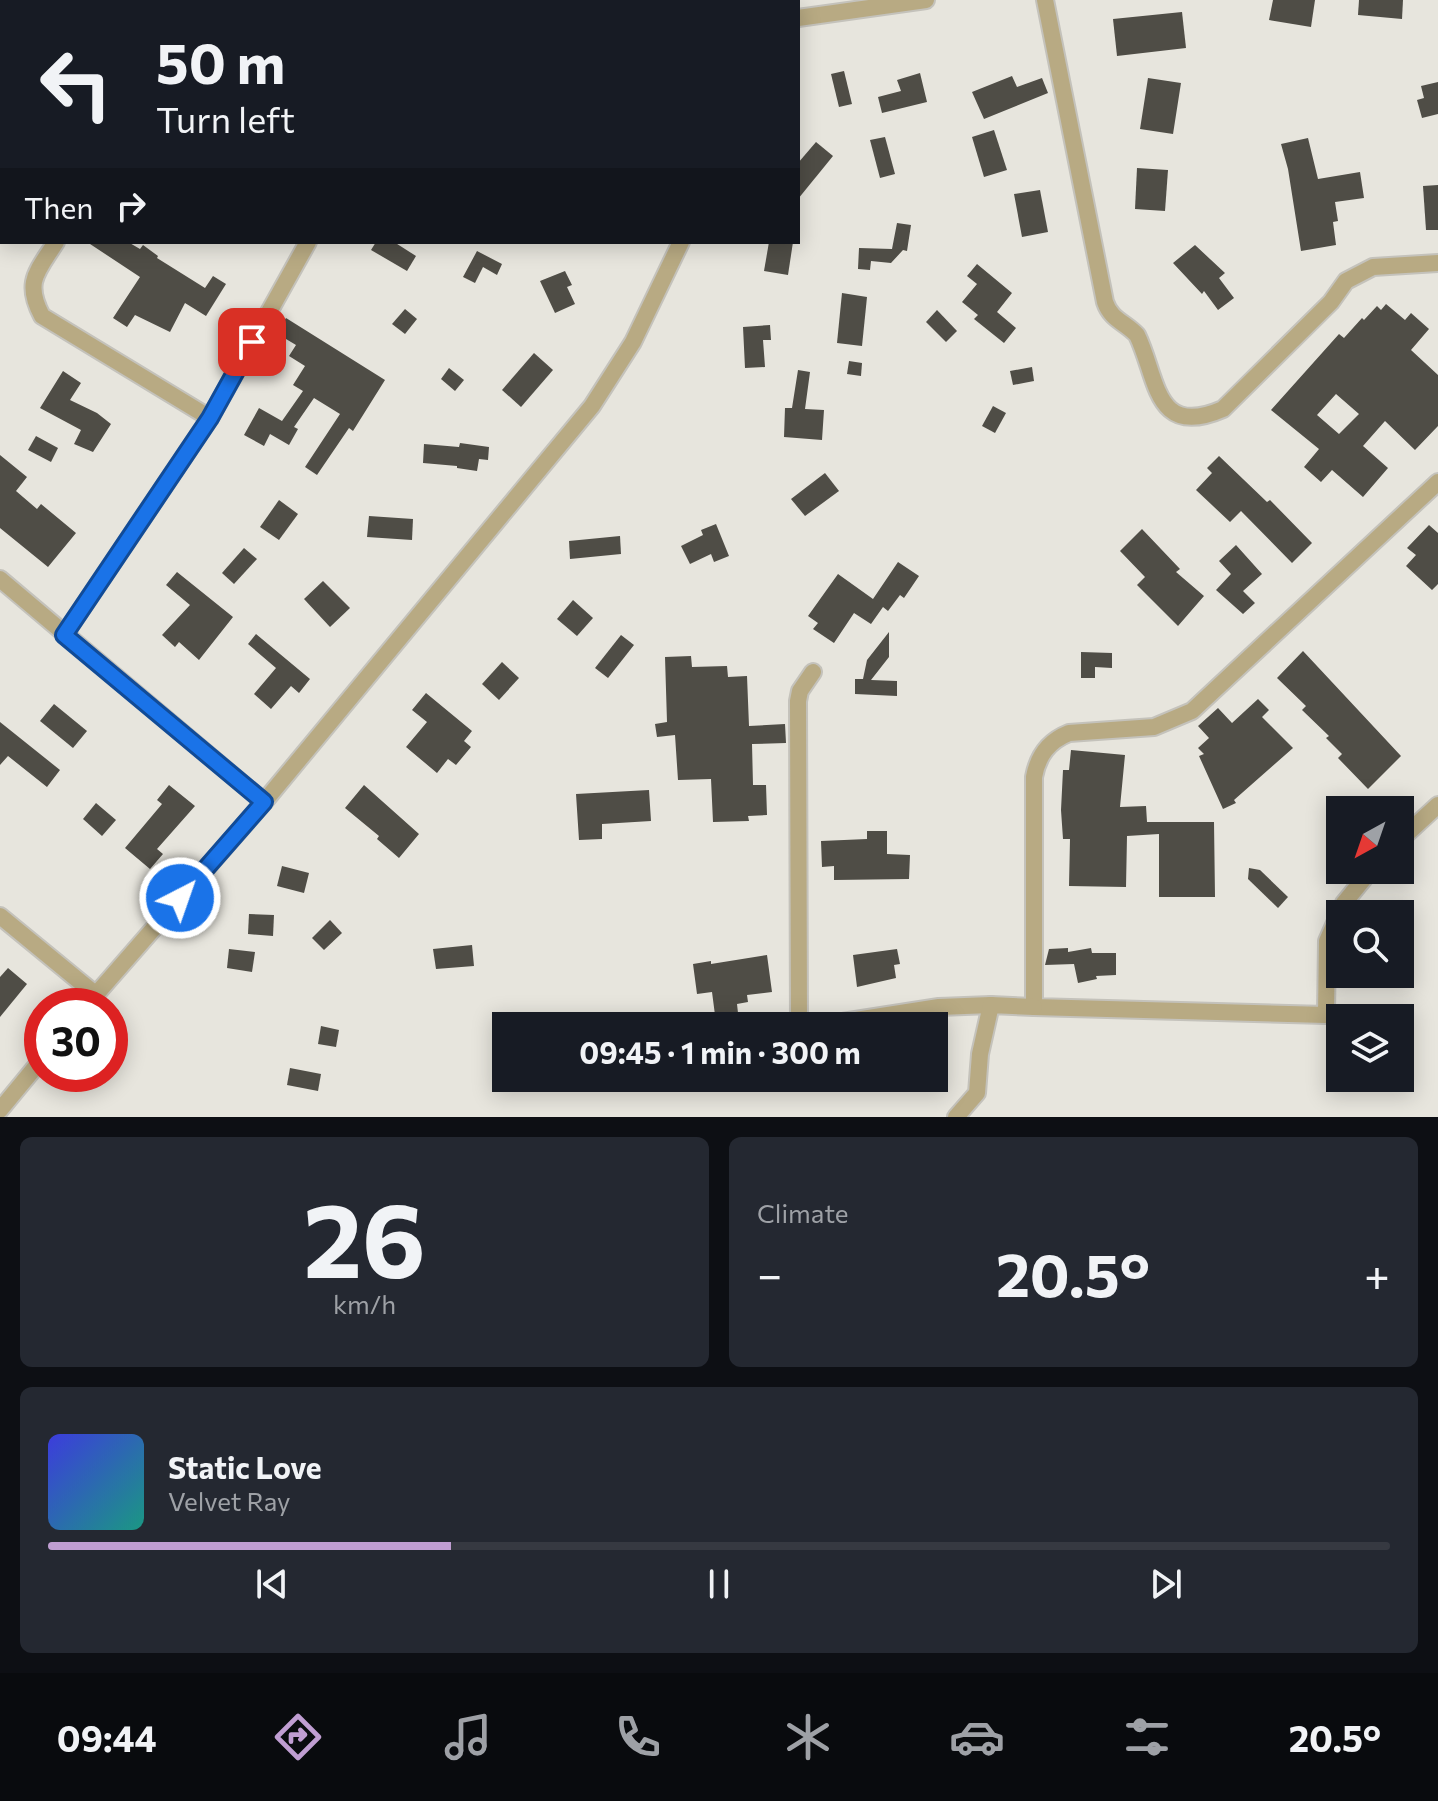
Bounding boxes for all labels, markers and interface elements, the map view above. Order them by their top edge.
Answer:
text: 50 m [156,27,285,96]
icon: left [24,32,128,136]
text: Turn left [156,96,295,140]
icon: right [109,184,153,228]
text: Then [24,188,93,225]
pin [218,308,286,376]
icon: arrive [230,320,274,364]
north arrow [1326,796,1414,884]
map controls [1326,796,1414,1092]
position arrow [138,856,222,940]
button: search [1326,900,1414,988]
speed limit sign: 30 [24,988,128,1092]
button: layers [1326,1004,1414,1092]
text: 09:45 · 1 min · 300 m [579,1033,861,1070]
text: 26 [303,1172,426,1299]
text: Climate [757,1197,849,1228]
text: 20.5° [996,1236,1150,1309]
text: − [757,1246,782,1300]
text: + [1364,1246,1390,1300]
text: km/h [333,1288,396,1319]
text: Static Love [168,1448,322,1485]
text: Velvet Ray [168,1485,291,1516]
icon: previous [250,1562,294,1606]
icon: pause [697,1562,741,1606]
icon: next [1144,1562,1188,1606]
icon: directions [270,1709,326,1765]
icon: music [440,1709,496,1765]
icon: phone [610,1709,666,1765]
icon: climate [780,1709,836,1765]
icon: car [949,1709,1005,1765]
icon: filters [1119,1709,1175,1765]
text: 09:44 [57,1715,157,1759]
text: 20.5° [1289,1715,1381,1759]

